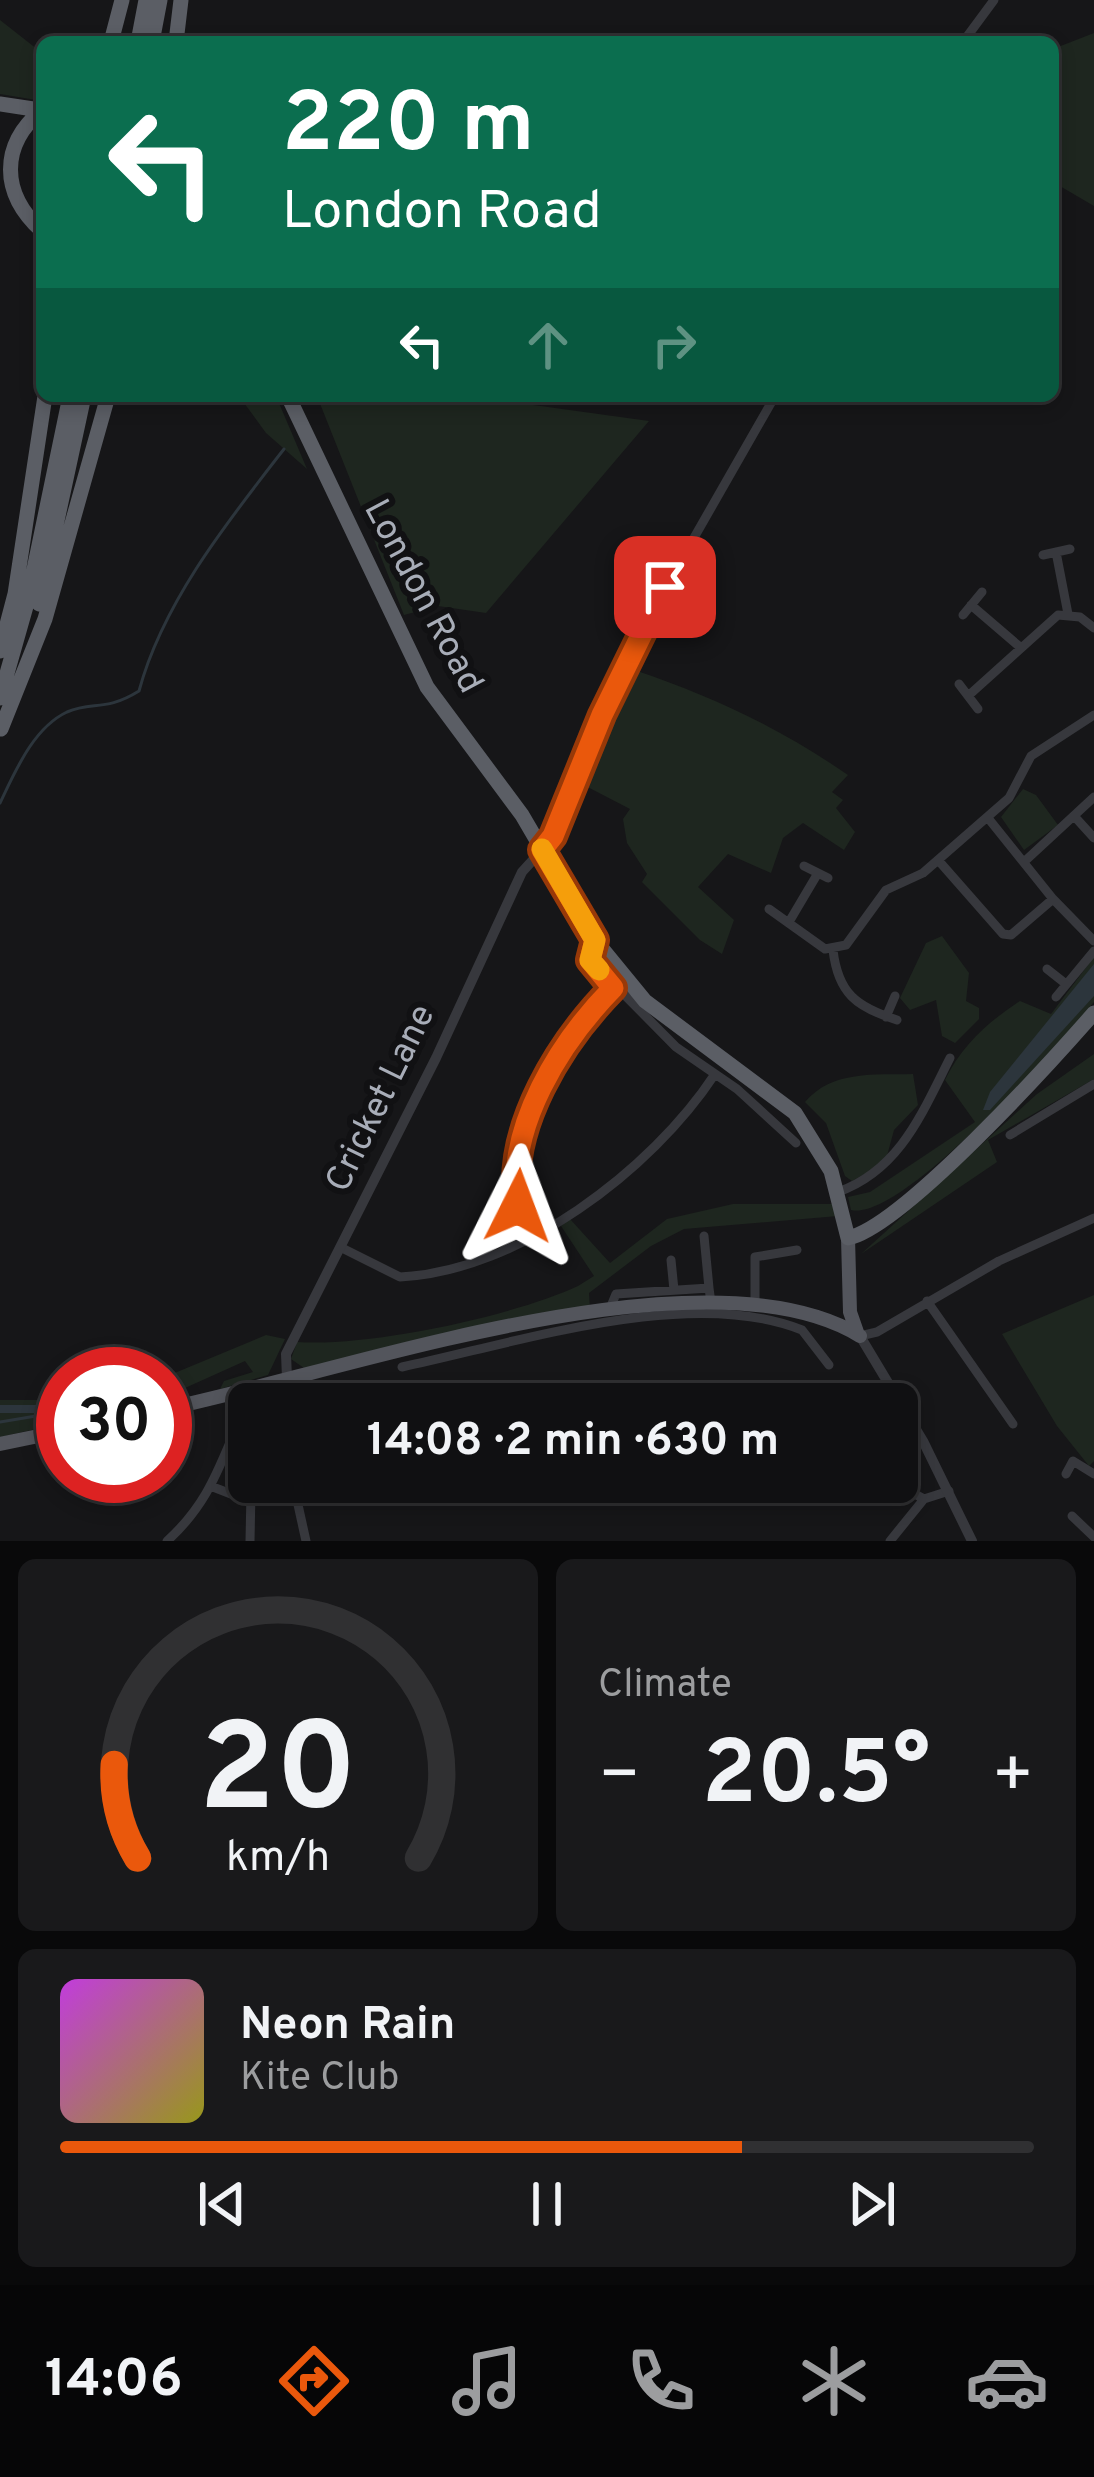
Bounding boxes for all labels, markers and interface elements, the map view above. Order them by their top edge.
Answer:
text: 220 m [282,75,535,181]
icon: left [84,84,240,240]
text: London Road [282,179,602,248]
icon: left [389,312,455,378]
icon: ahead [515,312,581,378]
icon: right [641,312,707,378]
street label: London Road [352,492,492,702]
pin [614,536,716,638]
icon: arrive [632,554,698,620]
street label: Cricket Lane [317,998,447,1200]
position arrow [455,1143,581,1269]
speed limit sign: 30 [36,1347,192,1503]
text: 14:08 · 2 min · 630 m [367,1414,779,1471]
text: Climate [598,1662,732,1711]
text: 20 [199,1697,357,1855]
text: 20.5° [702,1722,930,1835]
text: − [598,1737,641,1820]
text: + [991,1737,1034,1820]
text: km/h [226,1832,330,1886]
text: Neon Rain [240,1998,456,2055]
text: Kite Club [240,2055,399,2104]
icon: previous [189,2171,255,2237]
icon: pause [514,2171,580,2237]
icon: next [839,2171,905,2237]
icon: directions [272,2339,356,2423]
icon: music [445,2339,529,2423]
icon: phone [619,2339,703,2423]
icon: climate [792,2339,876,2423]
icon: car [965,2339,1049,2423]
text: 14:06 [45,2347,183,2416]

